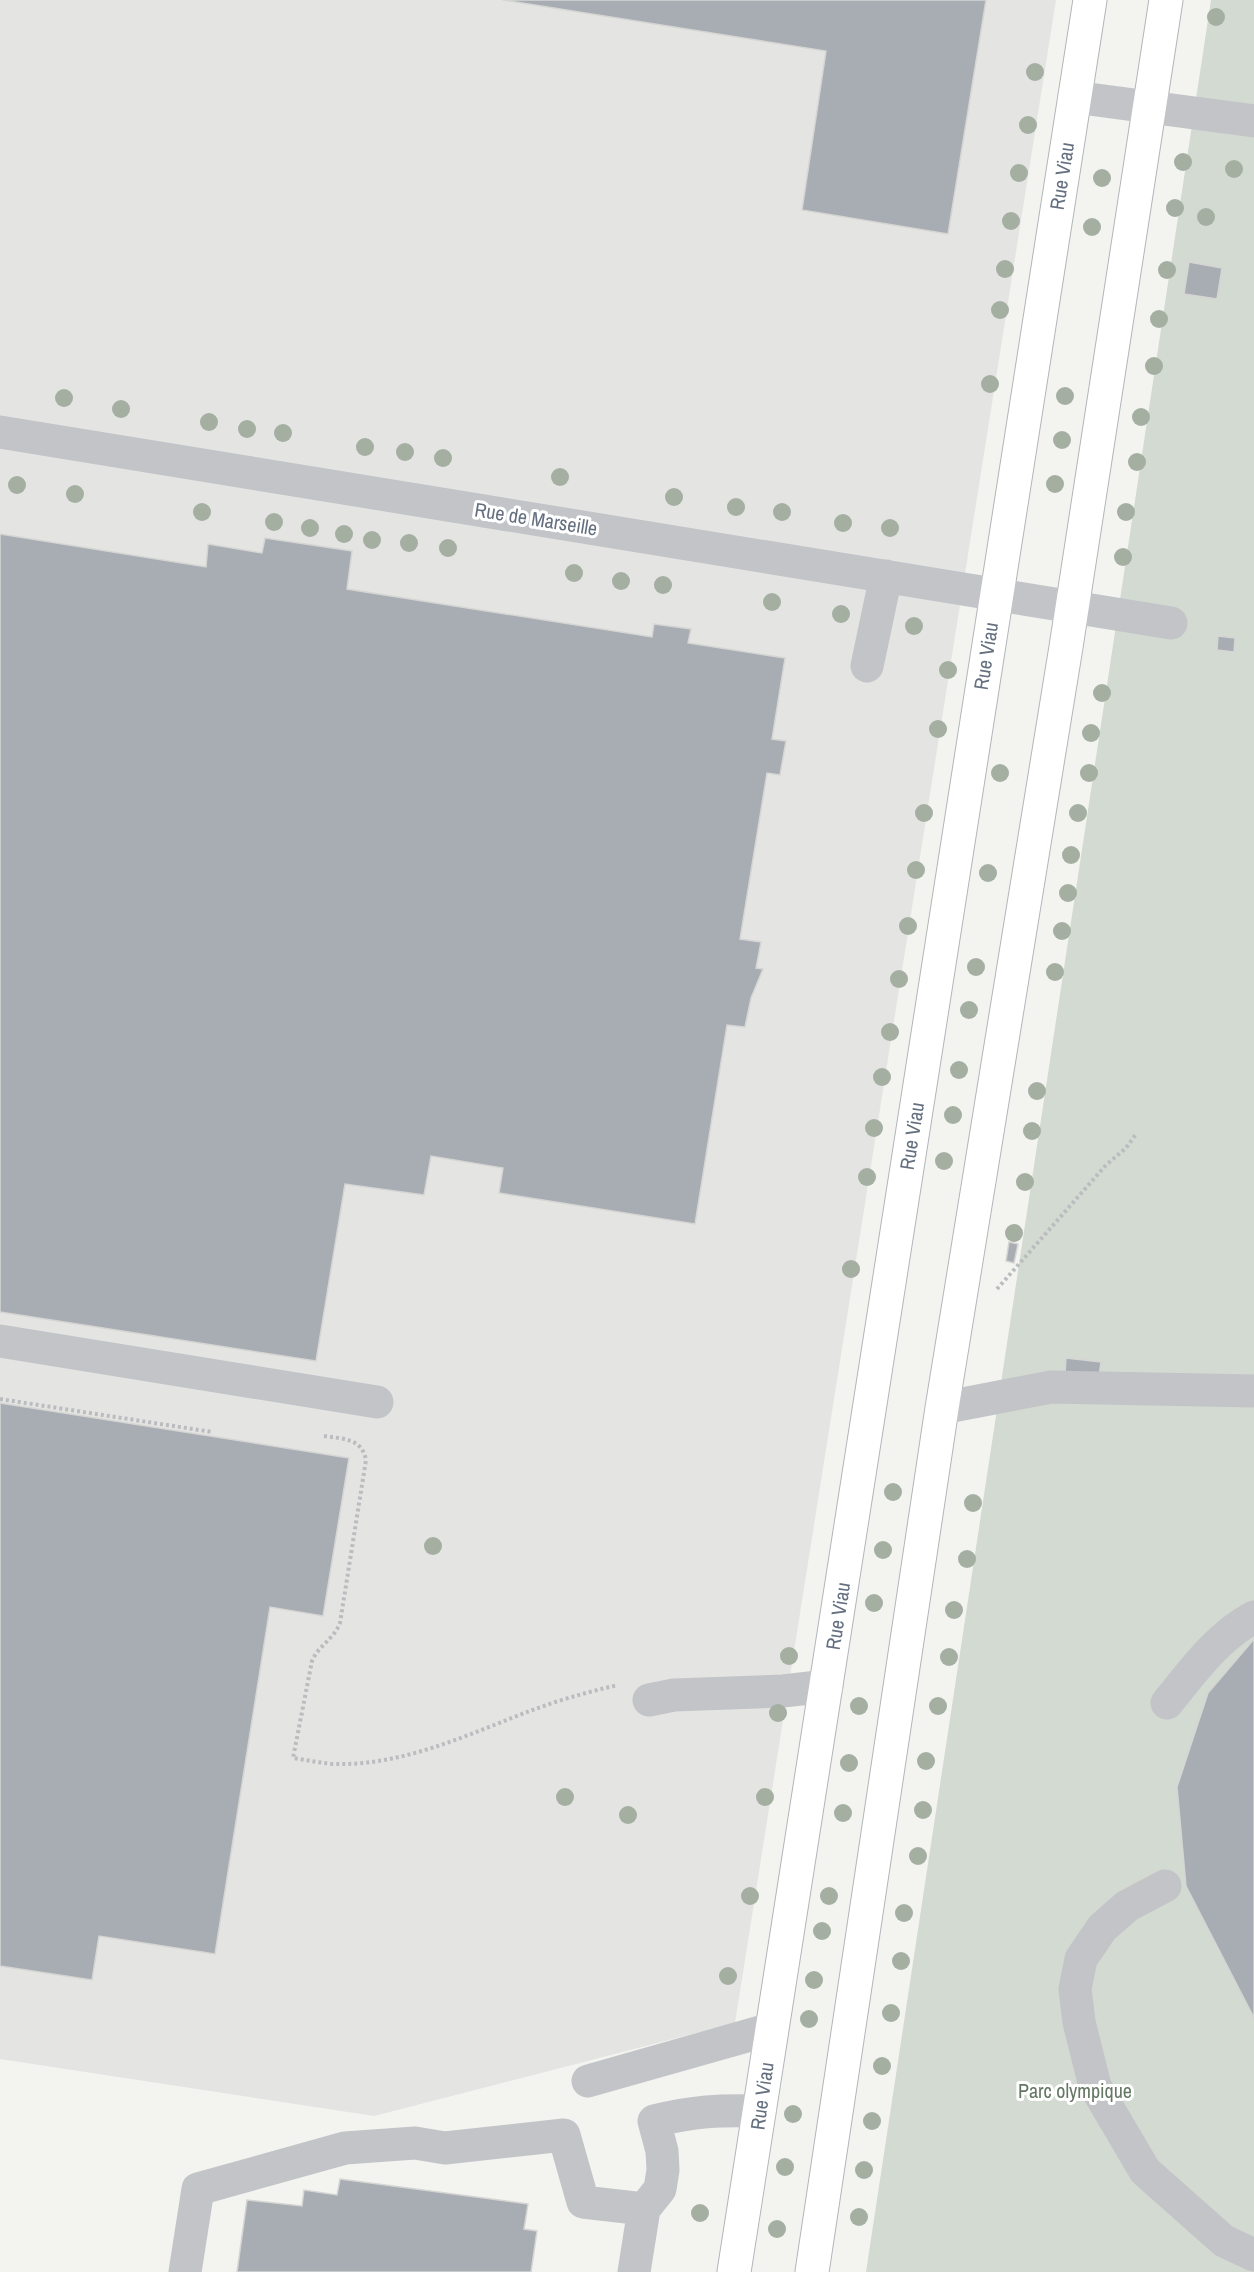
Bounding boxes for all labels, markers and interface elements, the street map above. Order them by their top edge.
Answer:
street label: Rue Viau [1043,140,1080,212]
street label: Rue de Marseille [473,495,599,542]
street label: Rue Viau [967,620,1004,692]
street label: Rue Viau [893,1100,930,1172]
street label: Rue Viau [819,1580,856,1652]
street label: Rue Viau [743,2060,780,2132]
park label: Parc olympique [1018,2077,1132,2104]

